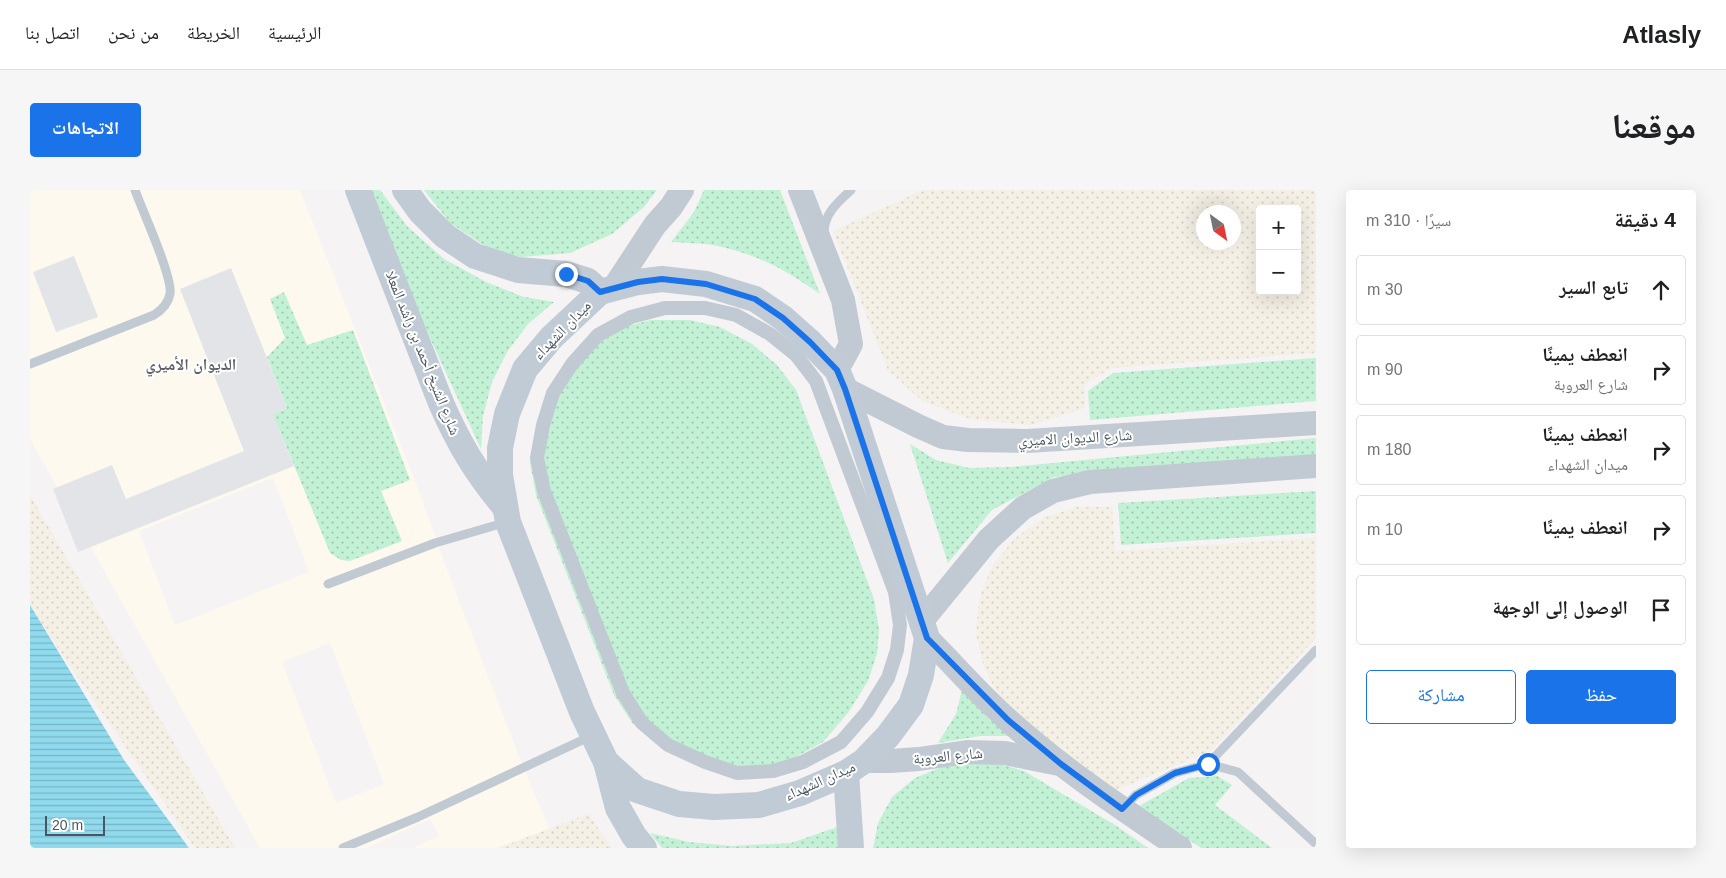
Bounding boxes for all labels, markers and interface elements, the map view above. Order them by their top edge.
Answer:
text: Atlasly [1622,21,1701,48]
text: اتصل بنا [25,23,80,43]
text: من نحن [108,23,159,43]
text: الخريطة [187,23,240,43]
text: الرئيسية [268,23,321,43]
button: الاتجاهات [30,103,141,157]
text: موقعنا [1611,106,1696,145]
north arrow [1196,205,1241,250]
map controls [1256,205,1301,295]
button: + [1256,205,1301,250]
text: 4 دقيقة [1614,208,1676,231]
text: سيرًا · 310 m [1366,212,1451,229]
button: − [1256,250,1301,295]
route end [555,263,578,286]
street label: شارع الشيخ أحمد بن راشد المعلا [381,268,464,438]
icon: ahead [1647,276,1675,304]
text: تابع السير [1559,277,1628,298]
text: 30 m [1367,281,1403,298]
street label: ميدان الشهداء [529,296,596,364]
text: انعطف يمينًا [1542,344,1628,365]
district label: الديوان الأميري [146,356,236,377]
icon: right [1647,356,1675,384]
text: 90 m [1367,361,1403,378]
text: شارع العروبة [1554,376,1628,393]
text: انعطف يمينًا [1542,424,1628,445]
street label: شارع الديوان الاميري [1018,426,1133,453]
icon: right [1647,436,1675,464]
text: 180 m [1367,441,1411,458]
text: ميدان الشهداء [1547,456,1628,473]
icon: right [1647,516,1675,544]
text: انعطف يمينًا [1542,517,1628,538]
text: 10 m [1367,521,1403,538]
icon: arrive [1647,596,1675,624]
text: الوصول إلى الوجهة [1492,597,1628,618]
button: مشاركة [1366,670,1516,724]
button: حفظ [1526,670,1676,724]
street label: شارع العروبة [913,744,984,769]
route start [1197,753,1220,776]
street label: ميدان الشهداء [782,757,859,805]
scale bar [45,813,105,836]
text: 20 m [52,817,83,833]

